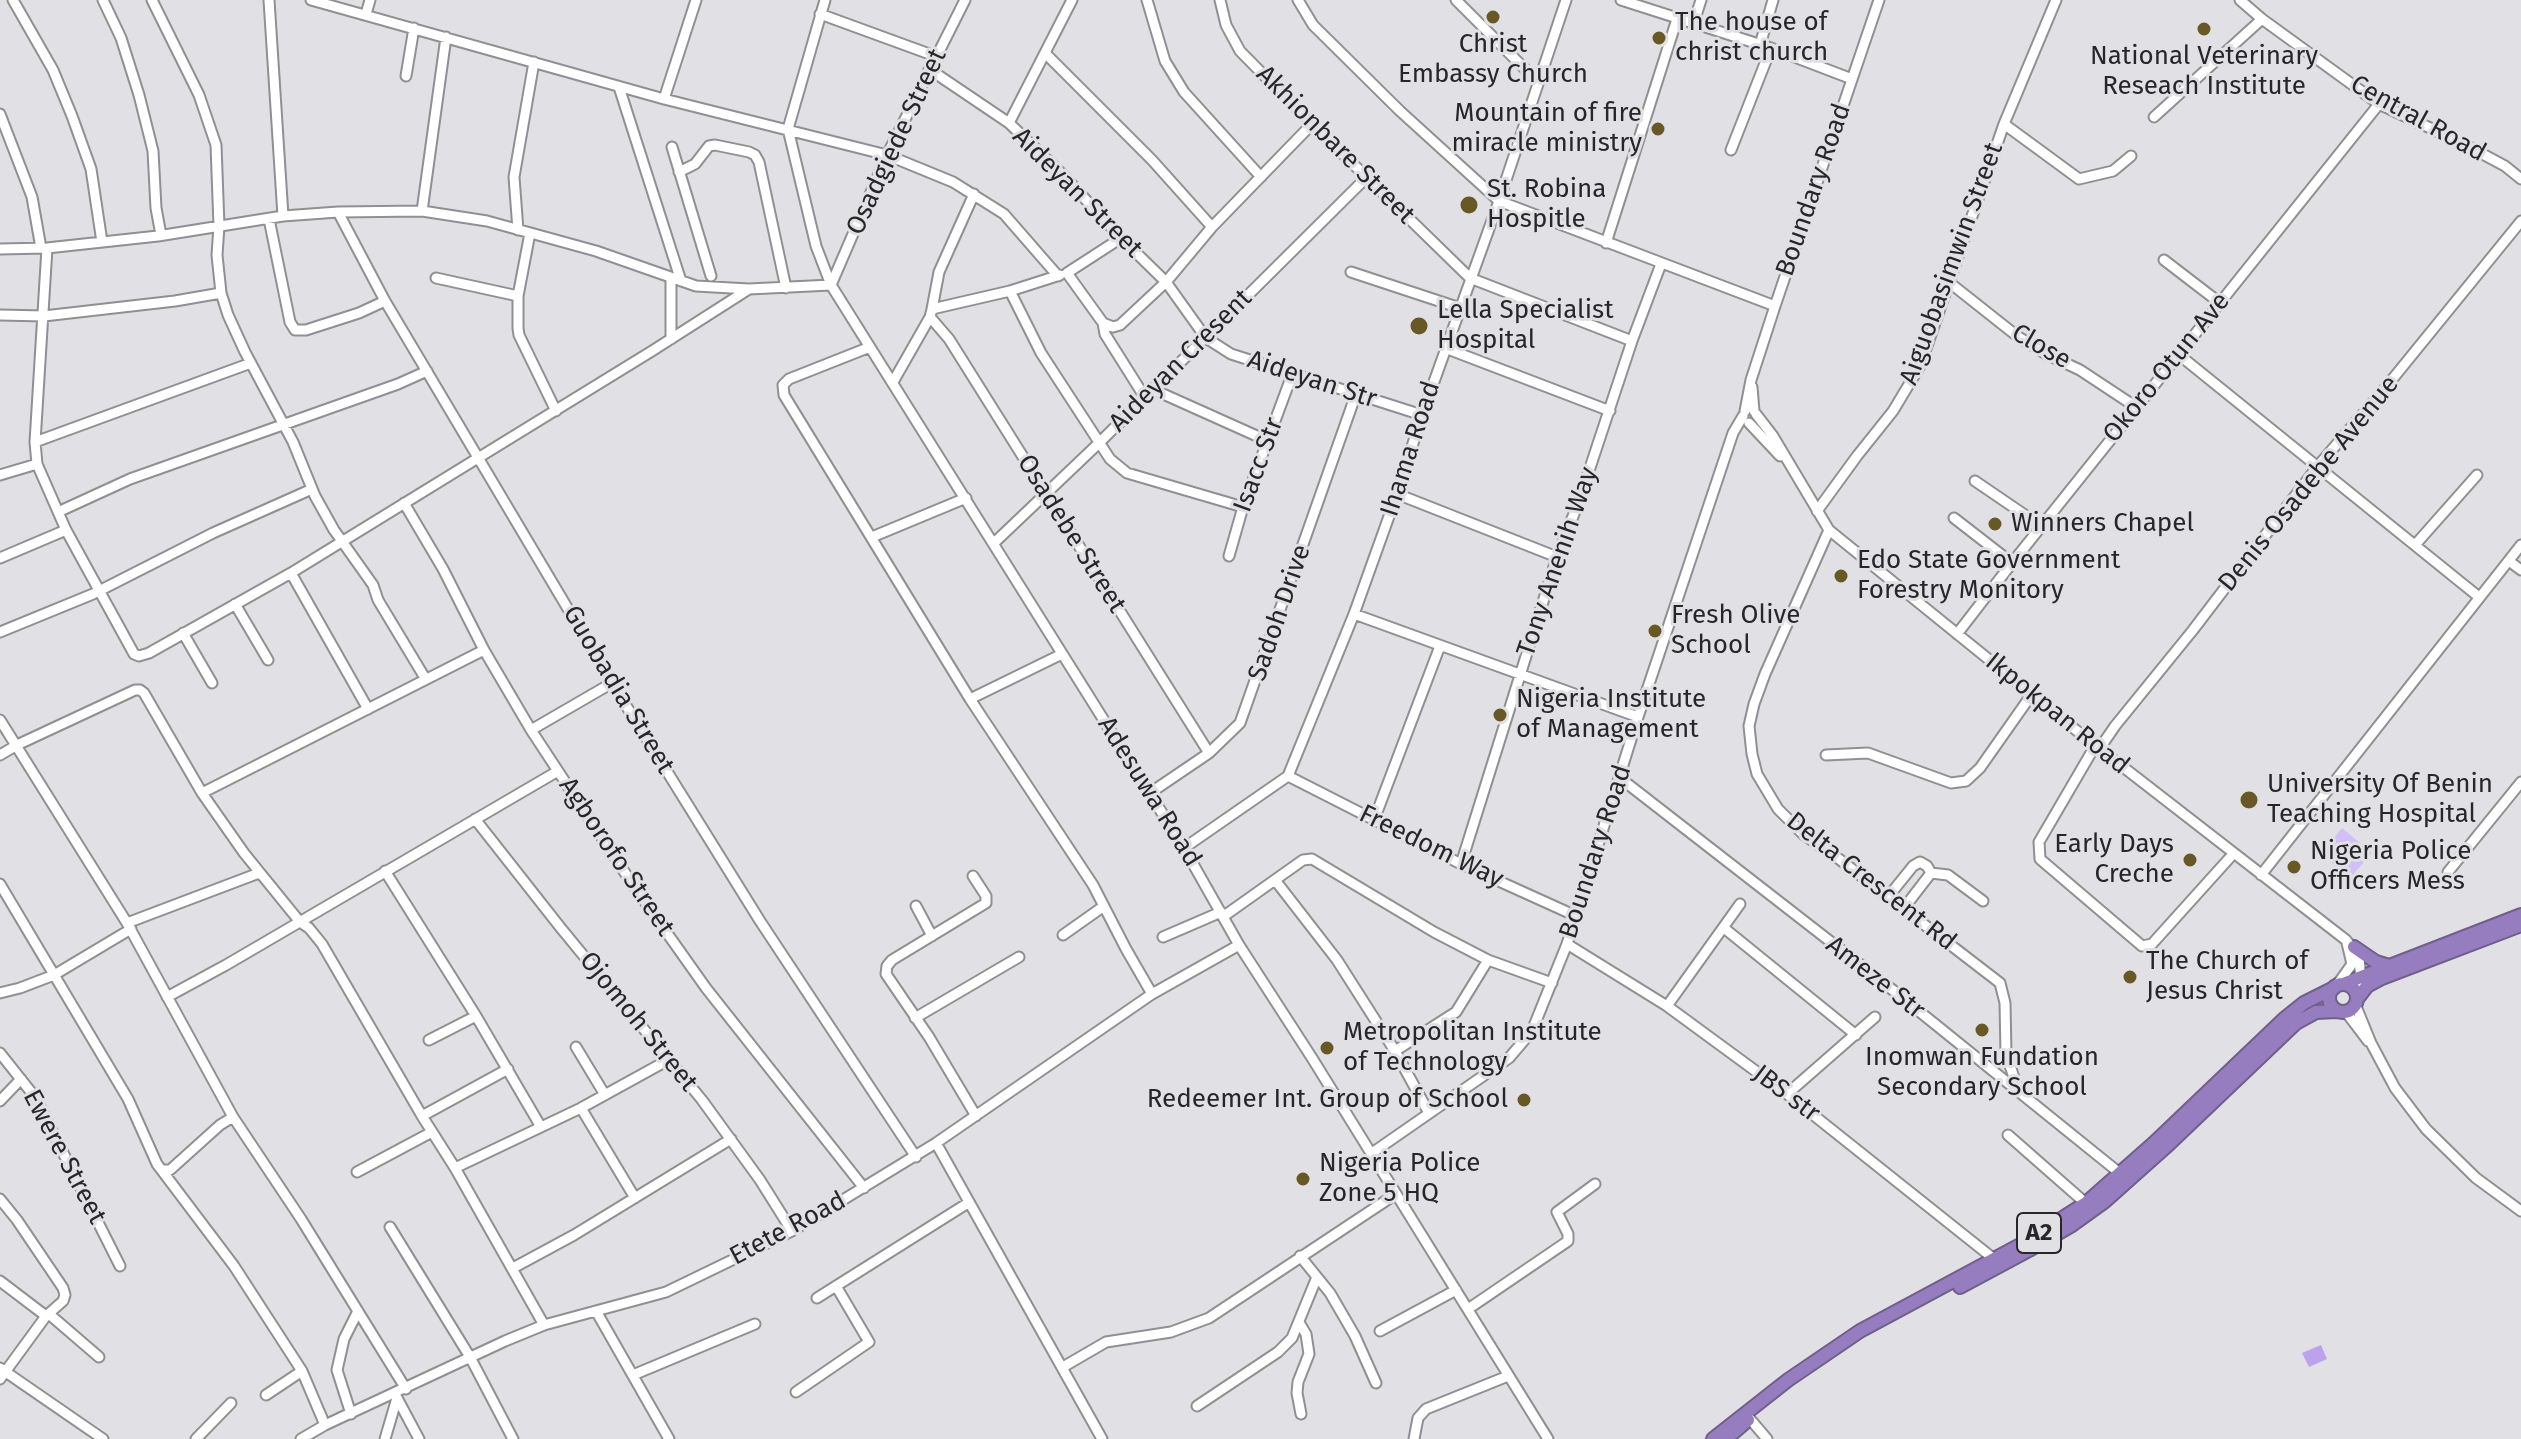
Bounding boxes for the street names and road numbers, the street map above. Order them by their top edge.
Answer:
street label: Osadgiede Street [840,44,954,240]
street label: Akhionbare Street [1249,59,1421,231]
street label: Central Road [2345,69,2491,169]
street label: Boundary Road [1770,99,1858,281]
street label: Aideyan Street [1006,122,1148,264]
street label: Aiguobasimwin Street [1894,139,2010,389]
street label: Aideyan Cresent [1103,283,1259,439]
street label: Okoro Otun Ave [2097,287,2237,449]
street label: Close [2006,318,2076,376]
street label: Aideyan Str [1243,344,1381,416]
street label: Denis Osadebe Avenue [2212,370,2406,598]
street label: Ihama Road [1374,377,1448,521]
street label: Isacc Str [1227,413,1291,517]
street label: Osadebe Street [1010,449,1132,619]
street label: Tony Anenih Way [1511,463,1605,661]
street label: Sadoh Drive [1242,541,1318,685]
street label: Guobadia Street [556,600,680,780]
street label: Ikpokpan Road [1979,646,2135,782]
street label: Adesuwa Road [1090,711,1208,873]
street label: Boundary Road [1553,761,1639,943]
street label: Agborofo Street [551,772,681,942]
street label: Freedom Way [1354,799,1508,895]
street label: Delta Crescent Rd [1780,806,1962,958]
street label: Ameze Str [1819,930,1931,1026]
street label: Ojomoh Street [572,946,704,1098]
street label: JBS str [1746,1059,1826,1129]
street label: Ewere Street [16,1085,112,1229]
street label: Etete Road [725,1185,851,1273]
road number: A2 [2017,1213,2061,1253]

